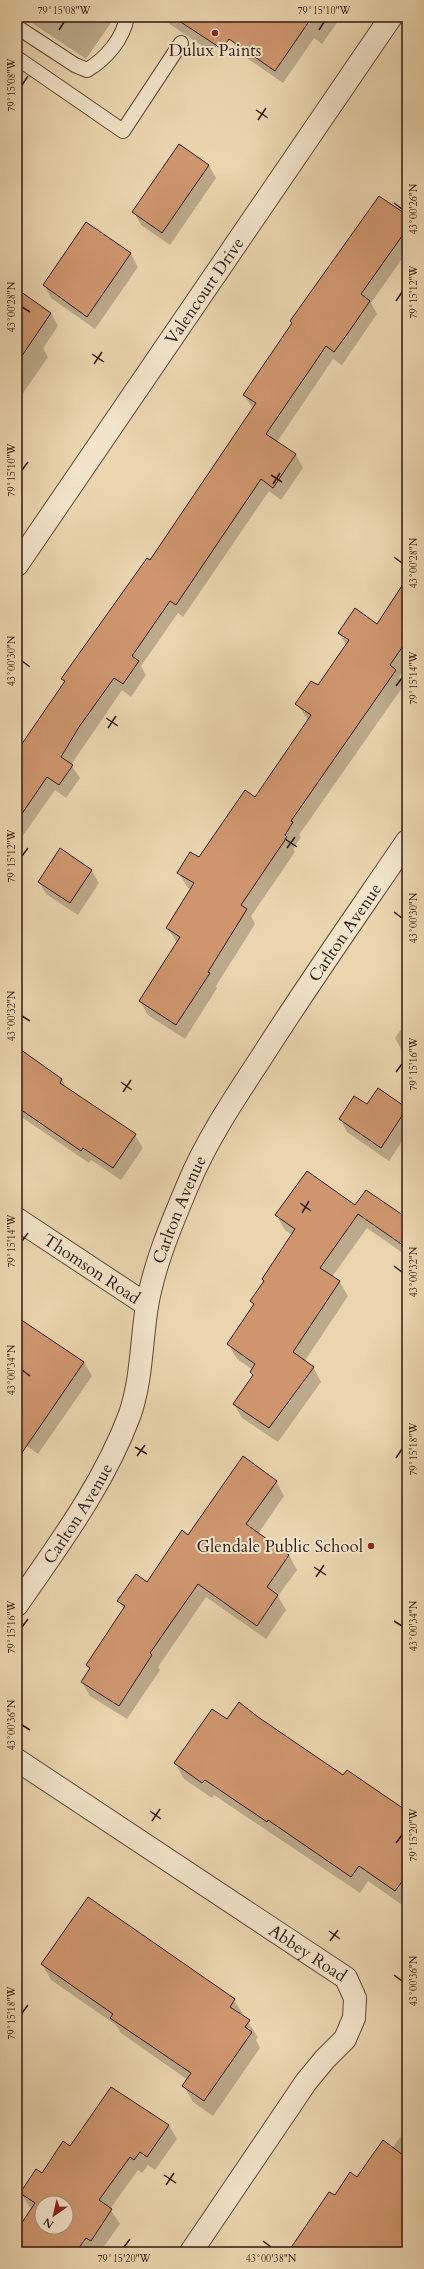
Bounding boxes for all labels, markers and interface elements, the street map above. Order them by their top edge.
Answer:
text: 79°15'08"W [37,4,92,18]
text: 79°15'10"W [297,4,352,18]
marker: Dulux Paints [210,28,220,38]
place label: Dulux Paints [169,39,262,62]
text: 79°15'08"W [5,57,19,112]
text: 43°00'26"N [407,183,421,234]
street label: Valencourt Drive [159,233,249,349]
text: 79°15'12"W [407,264,421,319]
text: 43°00'28"N [5,281,19,332]
text: 79°15'10"W [5,442,19,497]
text: 43°00'28"N [407,537,421,588]
text: 43°00'30"N [5,635,19,686]
text: 79°15'14"W [407,650,421,705]
text: 79°15'12"W [5,828,19,883]
street label: Carlton Avenue [303,878,387,986]
text: 43°00'30"N [407,892,421,943]
text: 43°00'32"N [5,990,19,1041]
text: 79°15'16"W [407,1036,421,1091]
street label: Carlton Avenue [147,1151,211,1266]
text: 79°15'14"W [5,1213,19,1268]
street label: Thomson Road [39,1228,145,1309]
text: 43°00'32"N [407,1246,421,1297]
text: 43°00'34"N [5,1344,19,1395]
text: 79°15'18"W [407,1421,421,1476]
street label: Carlton Avenue [37,1459,118,1568]
place label: Glendale Public School [197,1535,364,1558]
marker: Glendale Public School [366,1541,376,1551]
text: 79°15'16"W [5,1599,19,1654]
text: 43°00'34"N [407,1600,421,1651]
text: 43°00'36"N [5,1699,19,1750]
text: 79°15'20"W [407,1807,421,1862]
street label: Abbey Road [264,1919,351,1987]
text: 43°00'36"N [407,1955,421,2006]
text: 79°15'18"W [5,1985,19,2040]
north arrow [34,2195,74,2235]
text: N [40,2214,57,2232]
text: 79°15'20"W [97,2252,152,2266]
text: 43°00'38"N [246,2252,297,2266]

